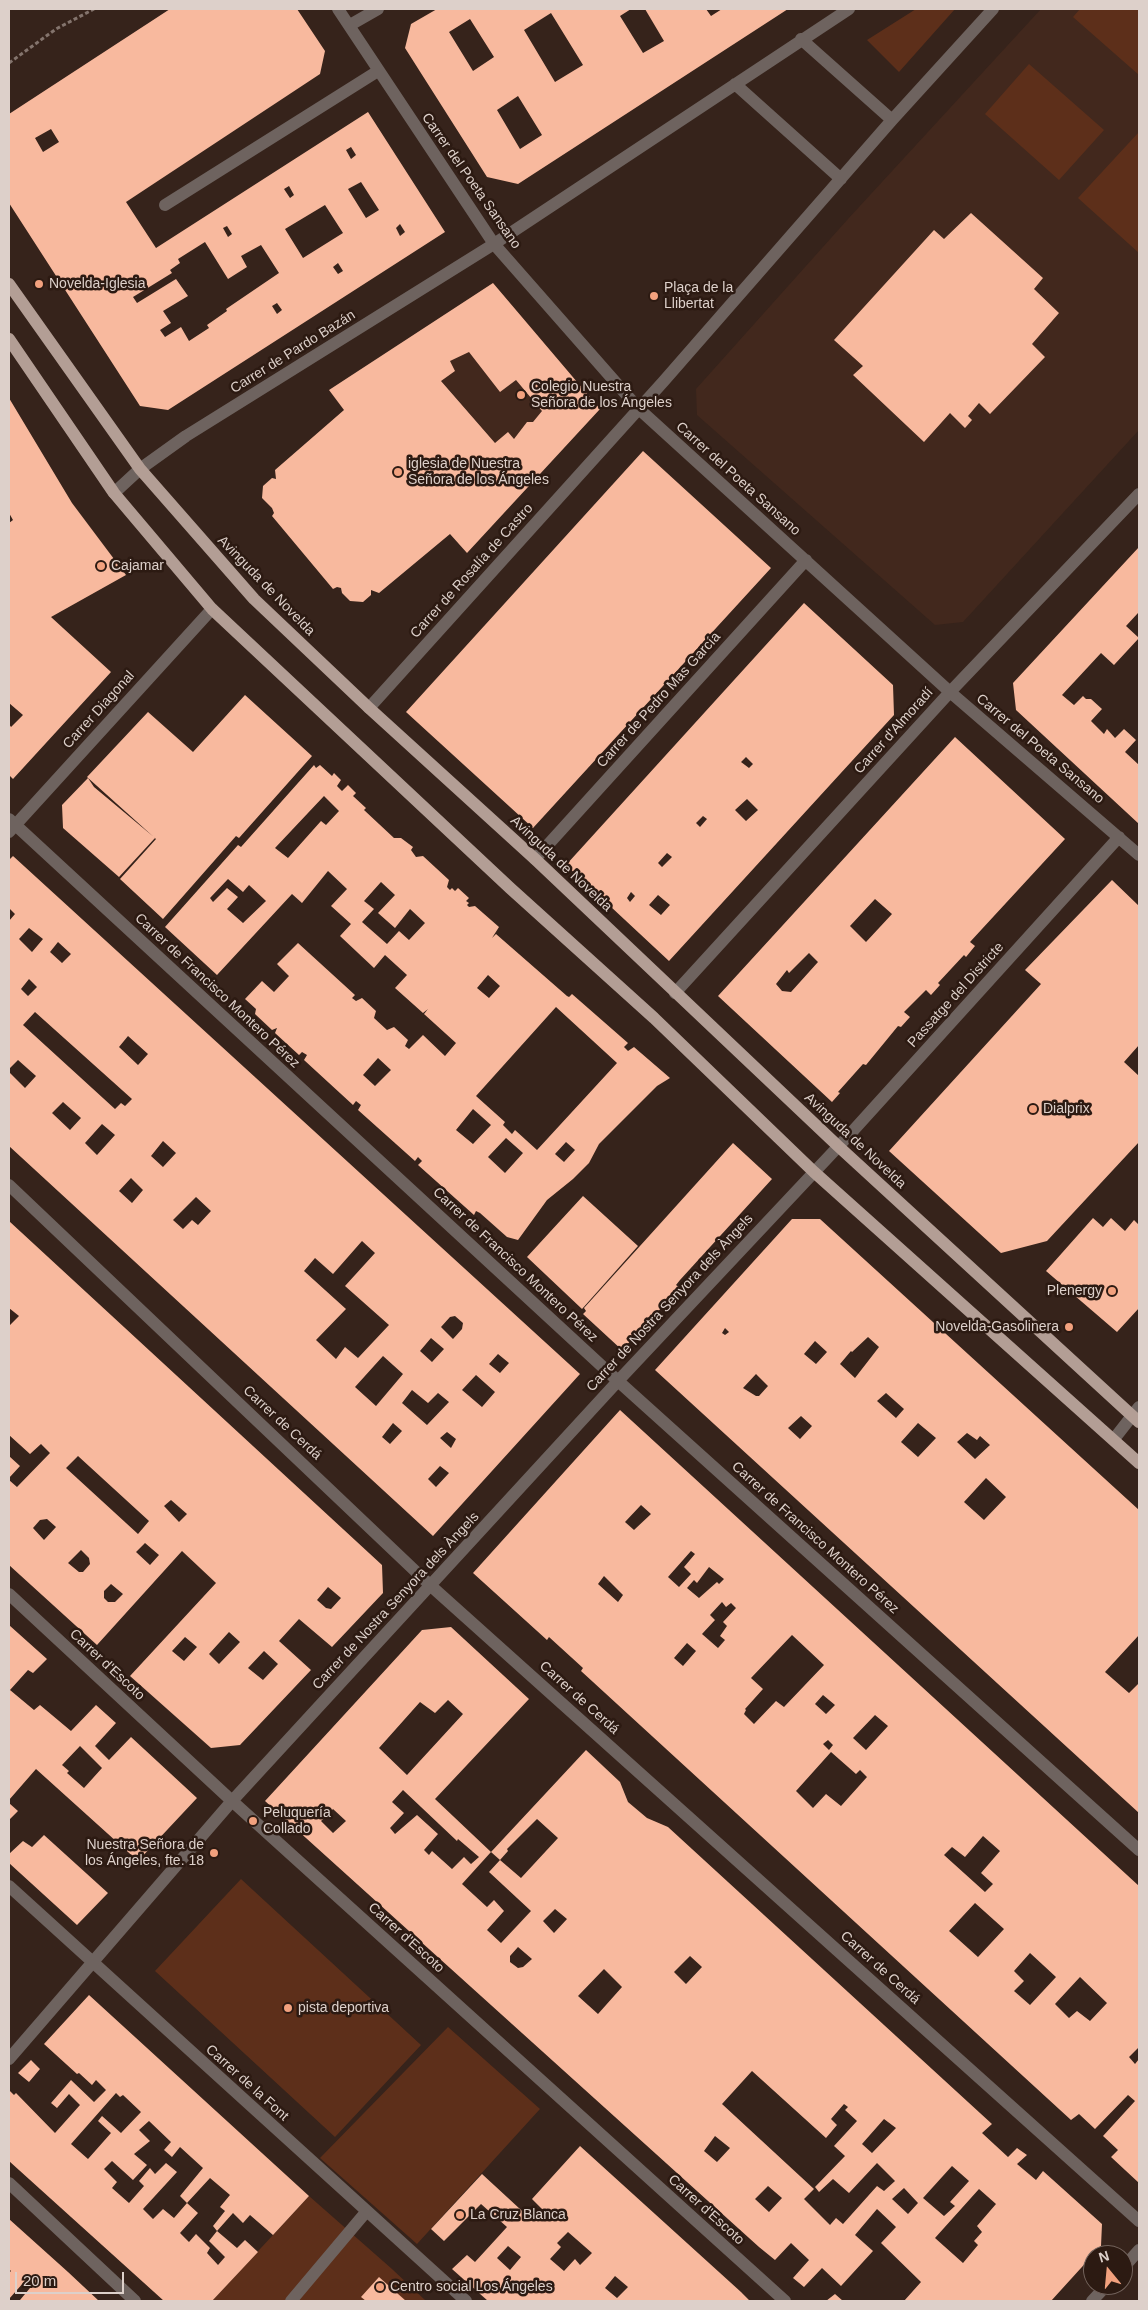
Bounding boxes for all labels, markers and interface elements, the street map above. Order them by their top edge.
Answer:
street label: Carrer del Poeta Sansano [418,110,524,252]
place label: Novelda-Iglesia [49,276,145,292]
marker: Novelda-Iglesia [33,278,45,290]
place label: Plaça de la Llibertat [664,280,733,312]
marker: Plaça de la Llibertat [648,290,660,302]
street label: Carrer de Pardo Bazán [228,307,358,397]
place label: Colegio Nuestra Señora de los Ángeles [531,379,672,412]
marker: Colegio Nuestra Señora de los Ángeles [515,389,527,401]
street label: Carrer del Poeta Sansano [672,419,804,539]
place label: iglesia de Nuestra Señora de los Ángeles [408,456,549,488]
marker: iglesia de Nuestra Señora de los Ángeles [392,466,404,478]
street label: Carrer de Rosalía de Castro [407,500,537,642]
street label: Avinguda de Novelda [214,532,318,640]
place label: Cajamar [111,558,164,574]
marker: Cajamar [95,560,107,572]
street label: Carrer de Pedro Mas García [594,629,724,771]
street label: Carrer Diagonal [60,668,138,752]
street label: Carrer d'Almoradí [851,684,937,778]
street label: Carrer del Poeta Sansano [973,691,1107,807]
street label: Avinguda de Novelda [507,813,615,915]
street label: Carrer de Francisco Montero Pérez [131,910,303,1072]
street label: Passatge del Districte [904,939,1008,1051]
street label: Avinguda de Novelda [801,1090,909,1192]
place label: Dialprix [1043,1101,1090,1117]
marker: Dialprix [1027,1103,1039,1115]
street label: Carrer de Francisco Montero Pérez [429,1184,601,1346]
street label: Carrer de Nostra Senyora dels Àngels [583,1211,757,1395]
place label: Plenergy [1047,1283,1102,1299]
marker: Plenergy [1106,1285,1118,1297]
place label: Novelda-Gasolinera [935,1319,1059,1335]
marker: Novelda-Gasolinera [1063,1321,1075,1333]
street label: Carrer de Cerdá [239,1382,325,1464]
street label: Carrer de Francisco Montero Pérez [728,1458,902,1618]
street label: Carrer de Nostra Senyora dels Àngels [309,1509,483,1693]
street label: Carrer d'Escoto [66,1626,148,1704]
street label: Carrer de Cerdá [536,1658,622,1738]
place label: Peluquería Collado [263,1805,331,1838]
marker: Peluquería Collado [247,1815,259,1827]
place label: Nuestra Señora de los Ángeles, fte. 18 [85,1837,204,1870]
marker: Nuestra Señora de los Ángeles, fte. 18 [208,1847,220,1859]
street label: Carrer d'Escoto [364,1899,448,1977]
street label: Carrer de Cerdá [837,1928,923,2008]
place label: pista deportiva [298,2000,389,2016]
marker: pista deportiva [282,2002,294,2014]
street label: Carrer de la Font [202,2041,292,2125]
street label: Carrer d'Escoto [664,2171,748,2249]
place label: La Cruz Blanca [470,2207,566,2223]
marker: La Cruz Blanca [454,2209,466,2221]
north arrow [1083,2245,1133,2295]
text: N [1097,2247,1111,2266]
scale bar [18,2262,126,2294]
text: 20 m [23,2272,56,2289]
place label: Centro social Los Ángeles [390,2279,553,2295]
marker: Centro social Los Ángeles [374,2281,386,2293]

